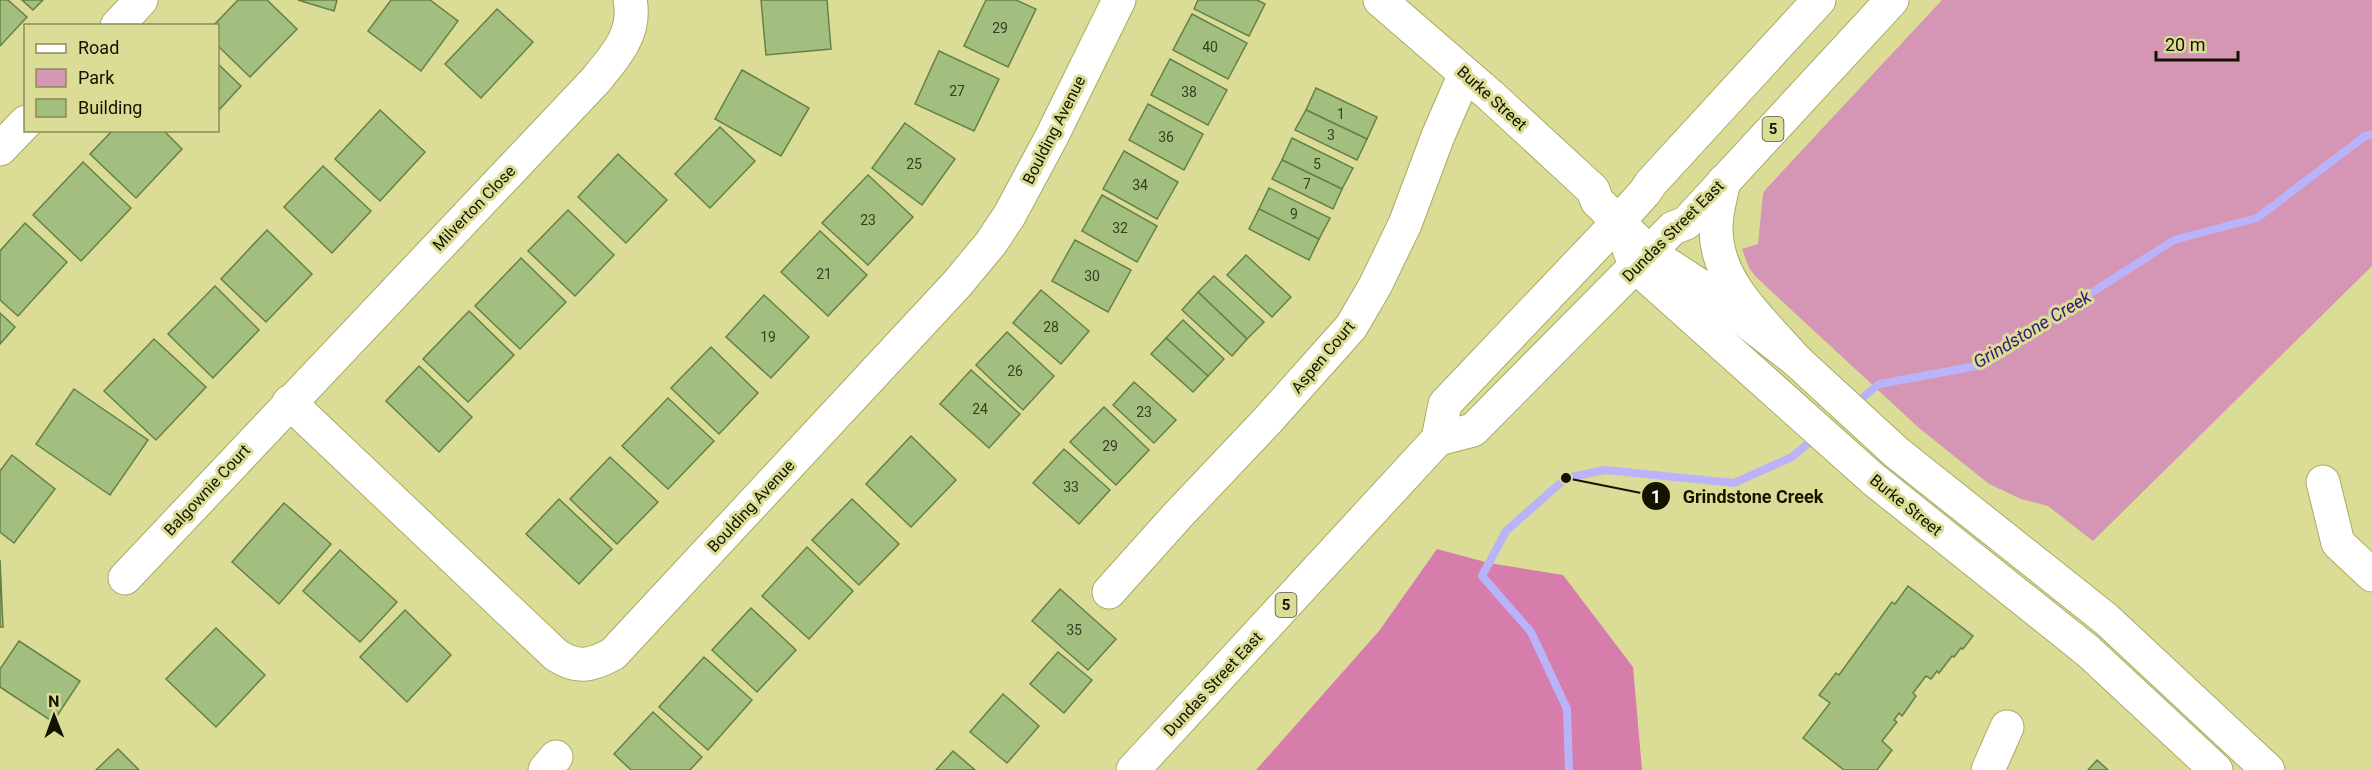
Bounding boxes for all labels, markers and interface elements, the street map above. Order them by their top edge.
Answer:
house number: 29 [992,20,1008,36]
legend [24,24,219,132]
scale bar [2156,24,2238,62]
text: 20 m [2165,34,2205,55]
text: Road [78,37,119,58]
house number: 40 [1202,39,1218,55]
street label: Burke Street [1453,62,1531,134]
text: Park [78,67,115,88]
street label: Boulding Avenue [1019,73,1089,187]
house number: 27 [949,83,965,99]
house number: 38 [1181,84,1197,100]
text: Building [78,97,142,118]
house number: 1 [1337,106,1345,122]
road number: 5 [1762,117,1784,141]
house number: 3 [1327,127,1335,143]
house number: 36 [1158,129,1174,145]
house number: 25 [906,156,922,172]
house number: 5 [1313,156,1321,172]
street label: Milverton Close [429,162,519,254]
house number: 7 [1303,176,1311,192]
street label: Dundas Street East [1618,176,1728,286]
house number: 34 [1132,177,1148,193]
house number: 9 [1290,206,1298,222]
house number: 23 [860,212,876,228]
house number: 32 [1112,220,1128,236]
house number: 21 [816,266,832,282]
house number: 30 [1084,268,1100,284]
water label: Grindstone Creek [1969,285,2096,372]
street label: Aspen Court [1287,317,1359,397]
house number: 28 [1043,319,1059,335]
house number: 19 [760,329,776,345]
house number: 26 [1007,363,1023,379]
house number: 24 [972,401,988,417]
house number: 23 [1136,404,1152,420]
house number: 29 [1102,438,1118,454]
street label: Balgownie Court [160,441,254,539]
street label: Boulding Avenue [704,456,798,556]
street label: Burke Street [1866,470,1946,540]
callout: Grindstone Creek [1641,478,1836,514]
house number: 33 [1063,479,1079,495]
text: 1 [1651,486,1661,507]
text: Grindstone Creek [1683,486,1824,507]
road number: 5 [1276,593,1296,617]
house number: 35 [1066,622,1082,638]
street label: Dundas Street East [1160,628,1266,740]
north arrow [24,686,84,746]
text: N [48,692,60,711]

